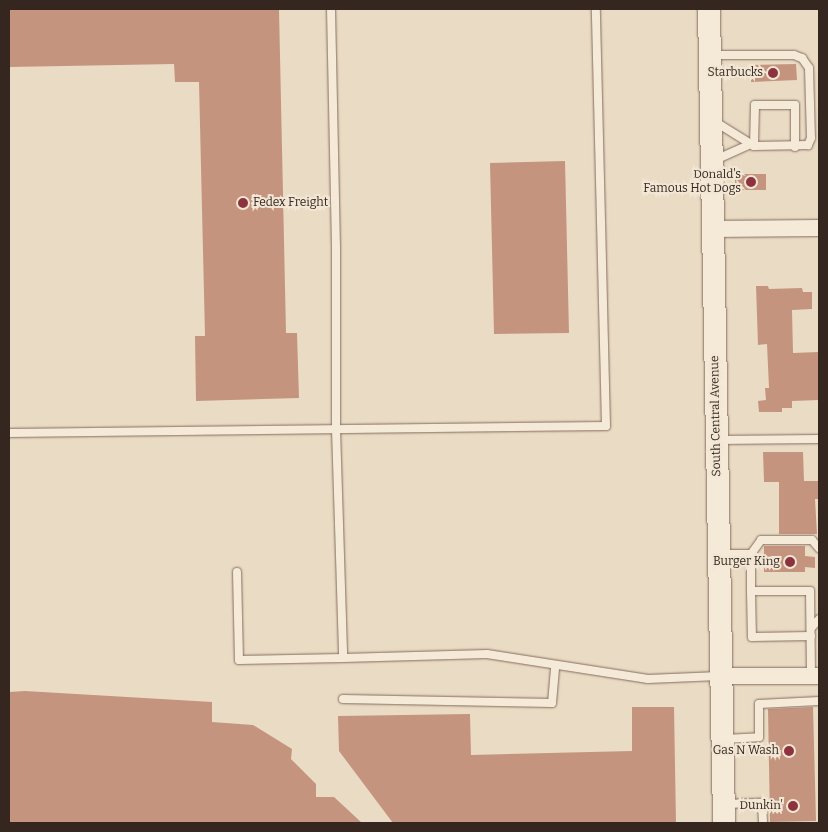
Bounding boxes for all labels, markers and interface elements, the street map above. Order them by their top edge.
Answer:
place label: Starbucks [708,66,763,80]
marker: Starbucks [767,67,779,79]
place label: Donald's Famous Hot Dogs [643,168,741,196]
marker: Donald's Famous Hot Dogs [745,176,757,188]
place label: Fedex Freight [253,196,328,210]
marker: Fedex Freight [237,197,249,209]
street label: South Central Avenue [708,355,724,477]
place label: Burger King [713,555,780,569]
marker: Burger King [784,556,796,568]
place label: Gas N Wash [713,744,779,758]
marker: Gas N Wash [783,745,795,757]
place label: Dunkin' [740,799,783,813]
marker: Dunkin' [787,800,799,812]

